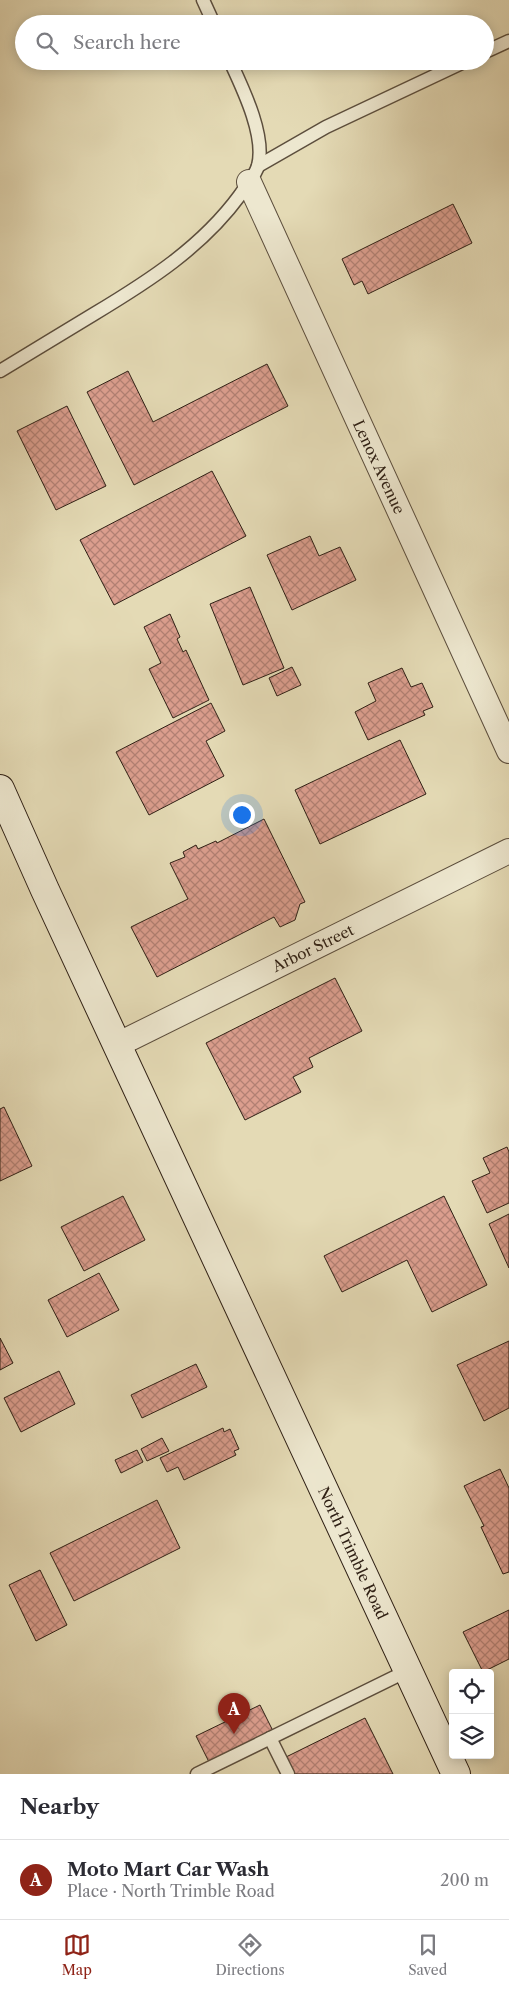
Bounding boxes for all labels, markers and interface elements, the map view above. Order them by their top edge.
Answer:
search box [15,15,494,70]
icon: search [33,29,61,57]
text: Search here [73,31,181,54]
street label: Lenox Avenue [349,417,409,517]
your location [229,802,255,828]
street label: Arbor Street [268,920,357,976]
street label: North Trimble Road [314,1484,392,1622]
map controls [449,1669,494,1759]
button: locate [449,1669,494,1714]
pin: A [218,1693,250,1734]
button: layers [449,1714,494,1759]
text: Nearby [20,1794,99,1819]
text: Moto Mart Car Wash [67,1858,269,1881]
text: A [30,1870,42,1890]
text: 200 m [440,1870,489,1890]
text: Place · North Trimble Road [67,1881,275,1901]
tab: Map [62,1931,92,1979]
tab: Directions [215,1931,285,1979]
tab: Saved [408,1931,447,1979]

